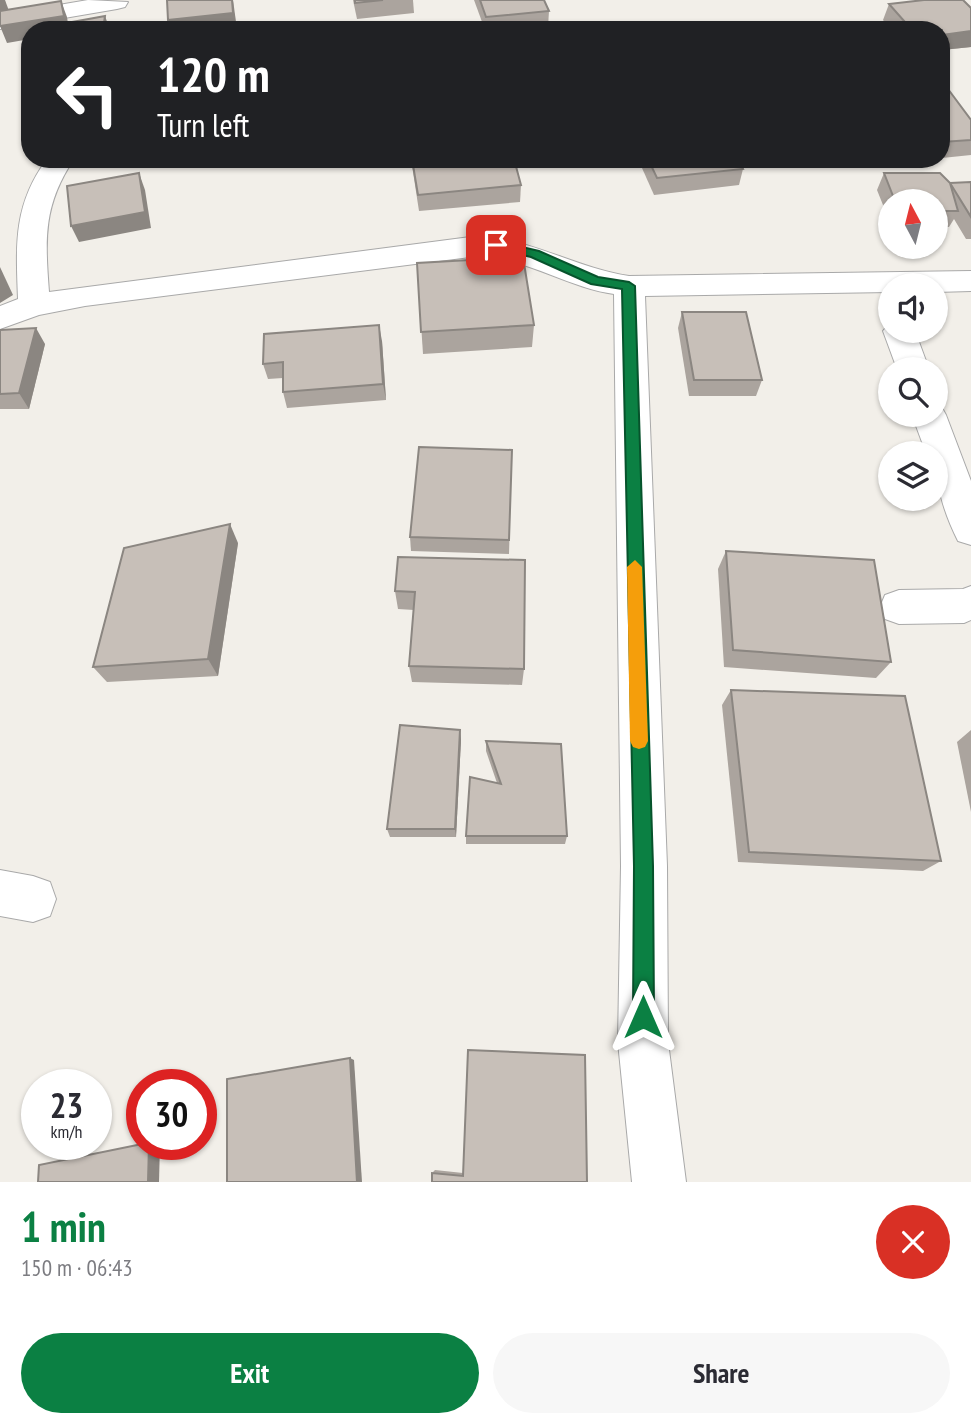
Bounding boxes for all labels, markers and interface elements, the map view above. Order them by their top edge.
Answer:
text: 120 m [157,42,270,106]
icon: left [42,49,133,140]
text: Turn left [157,104,249,146]
north arrow [878,189,948,259]
map controls [878,189,948,511]
pin [466,215,526,275]
icon: arrive [477,226,515,264]
button: sound [878,273,948,343]
button: search [878,357,948,427]
button: layers [878,441,948,511]
position arrow [606,980,680,1054]
speed limit sign: 30 [126,1069,217,1160]
text: 23 [50,1082,83,1128]
text: km/h [51,1120,82,1143]
text: 1 min [21,1199,106,1254]
button: close [876,1205,950,1279]
text: 150 m · 06:43 [21,1253,133,1282]
button: Exit [21,1333,479,1413]
button: Share [493,1333,950,1413]

